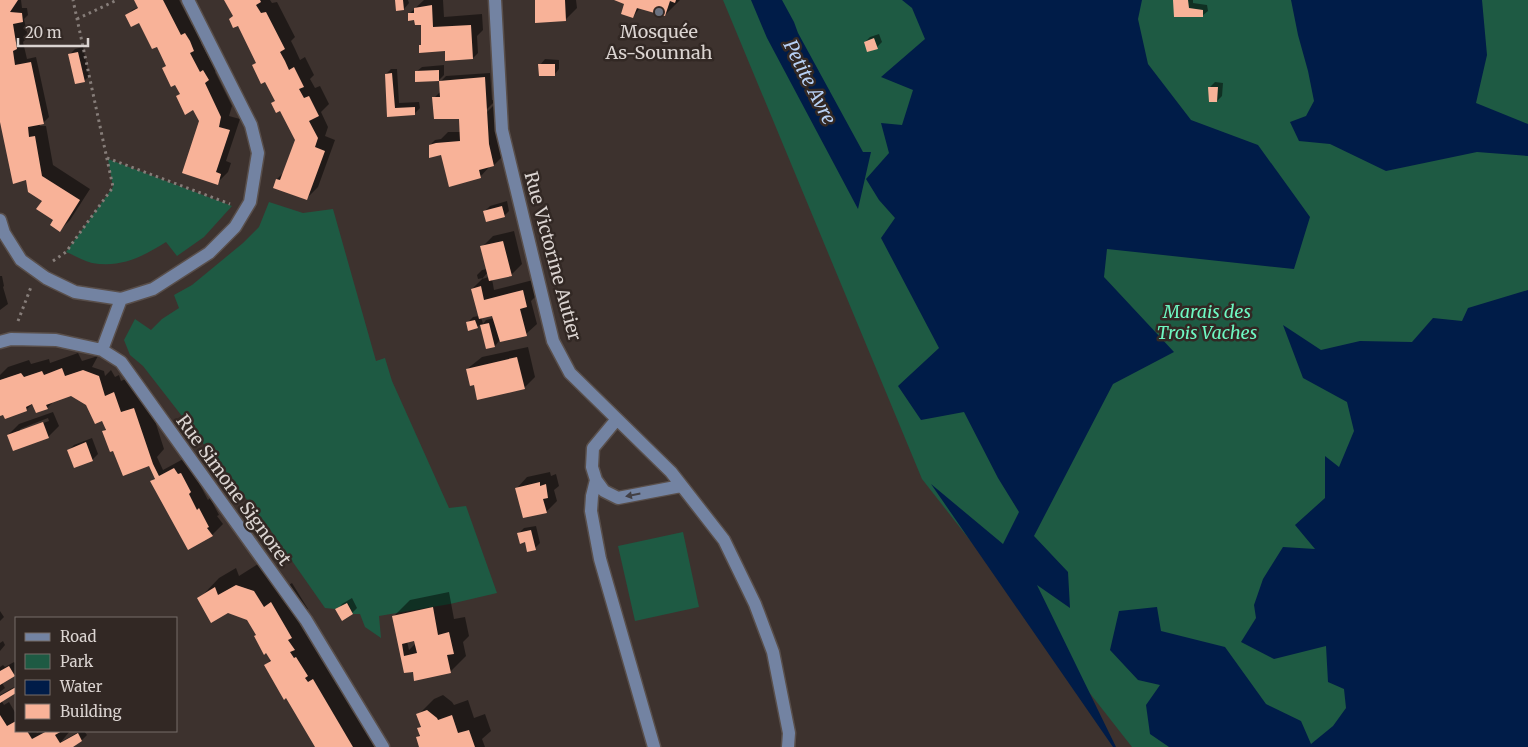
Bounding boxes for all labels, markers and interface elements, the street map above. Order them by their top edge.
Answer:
marker: Mosquée As-Sounnah [653,6,665,18]
scale bar [18,15,88,47]
place label: Mosquée As-Sounnah [605,20,713,64]
text: 20 m [25,23,62,42]
water label: Petite Avre [778,36,842,129]
street label: Rue Victorine Autier [519,169,587,343]
park label: Marais des Trois Vaches [1157,300,1257,344]
street label: Rue Simone Signoret [171,410,297,570]
one-way arrow [625,492,641,500]
legend [15,617,178,732]
text: Road [60,627,96,646]
text: Park [60,652,94,671]
text: Water [59,677,103,696]
text: Building [60,702,122,721]

